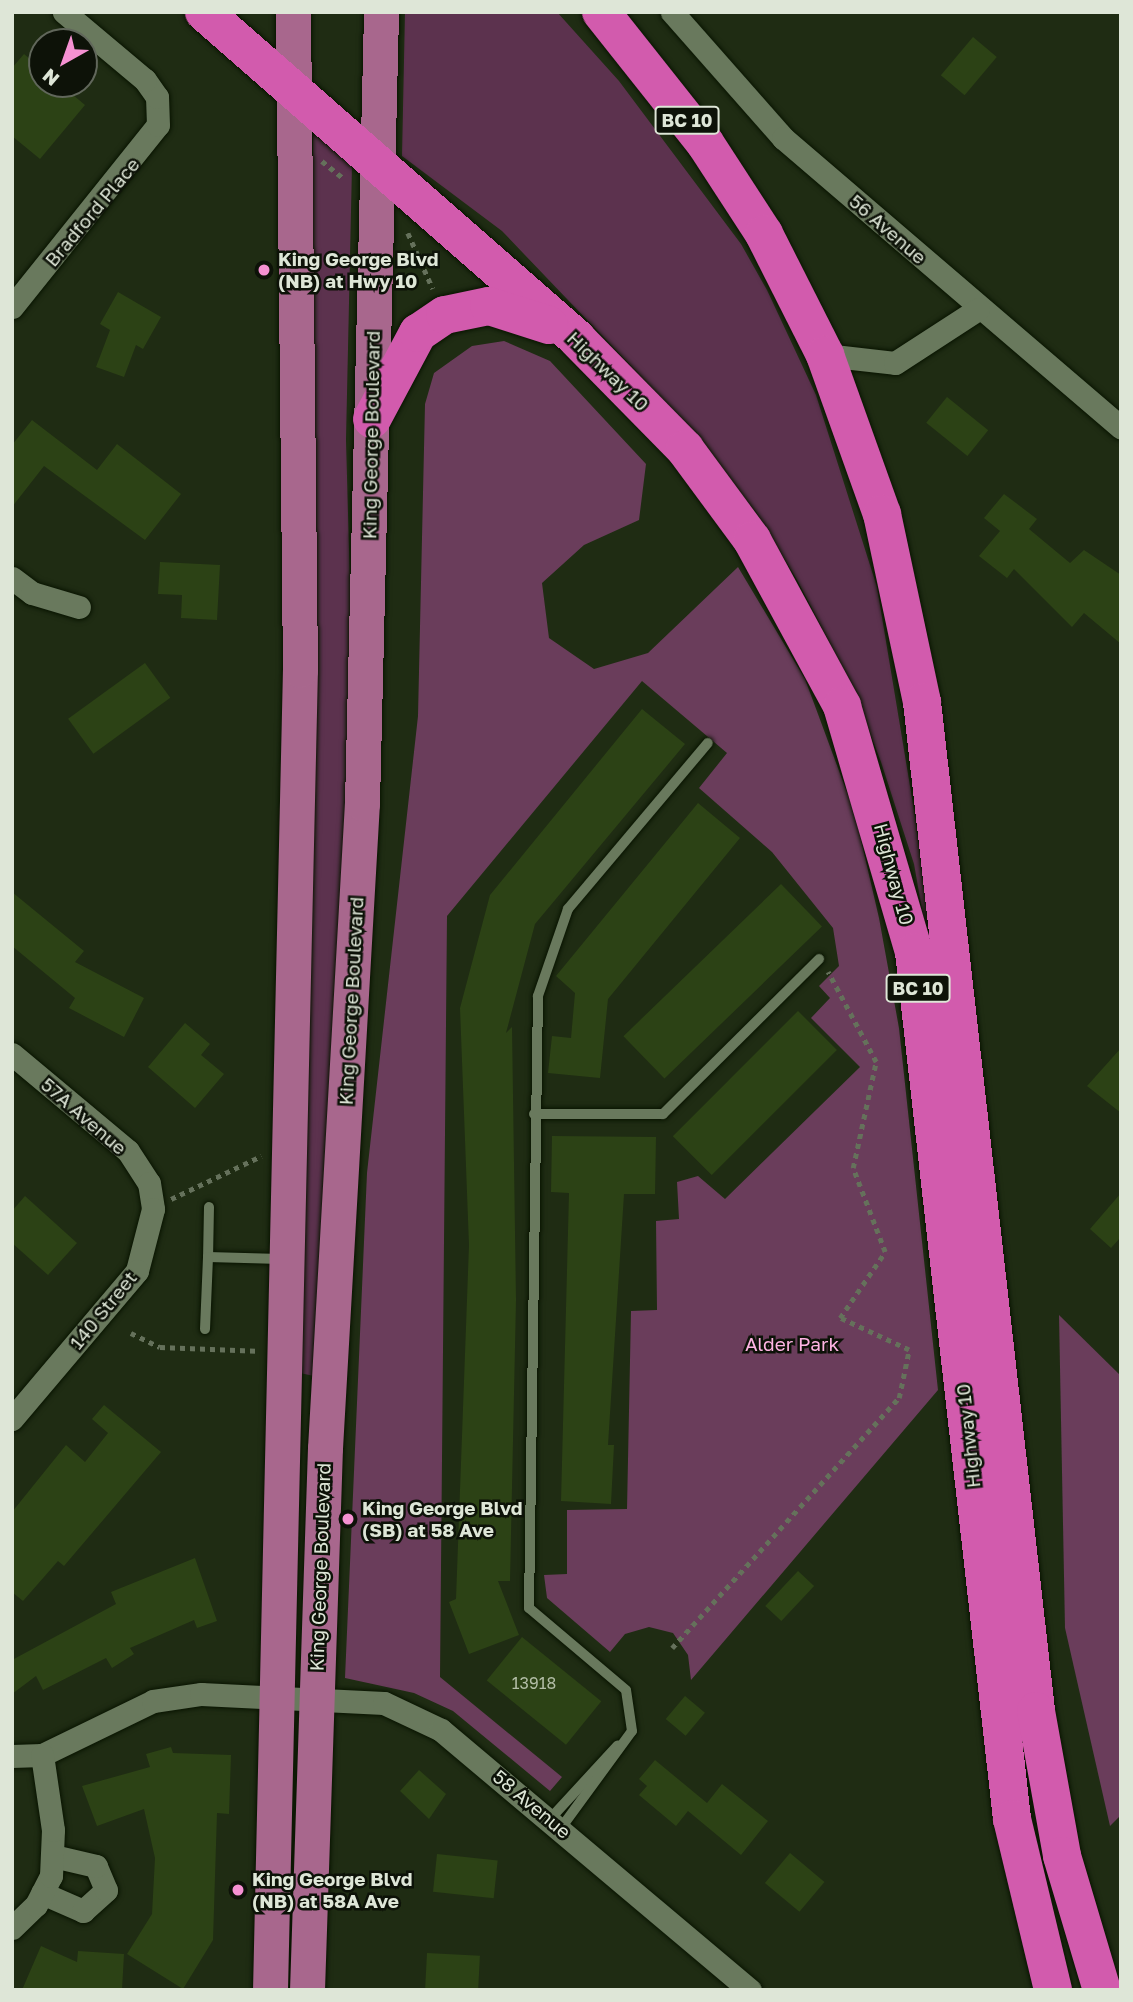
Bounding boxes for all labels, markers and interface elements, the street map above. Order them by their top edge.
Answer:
north arrow [28,28,98,98]
text: N [38,64,63,91]
road number: BC 10 [654,106,720,134]
street label: Bradford Place [40,153,144,271]
street label: 56 Avenue [845,189,931,269]
place label: King George Blvd (NB) at Hwy 10 [278,248,438,292]
marker: King George Blvd (NB) at Hwy 10 [256,262,272,278]
street label: Highway 10 [563,327,653,415]
street label: King George Boulevard [358,330,384,540]
street label: Highway 10 [869,821,919,927]
street label: King George Boulevard [334,896,368,1106]
road number: BC 10 [885,973,951,1002]
street label: 57A Avenue [37,1073,131,1159]
street label: 140 Street [65,1266,141,1354]
park label: Alder Park [745,1333,839,1355]
street label: Highway 10 [951,1383,985,1489]
street label: King George Boulevard [305,1462,335,1672]
place label: King George Blvd (SB) at 58 Ave [362,1497,522,1541]
marker: King George Blvd (SB) at 58 Ave [340,1511,356,1527]
house number: 13918 [512,1673,556,1693]
street label: 58 Avenue [489,1765,575,1843]
place label: King George Blvd (NB) at 58A Ave [252,1868,412,1912]
marker: King George Blvd (NB) at 58A Ave [230,1882,246,1898]

